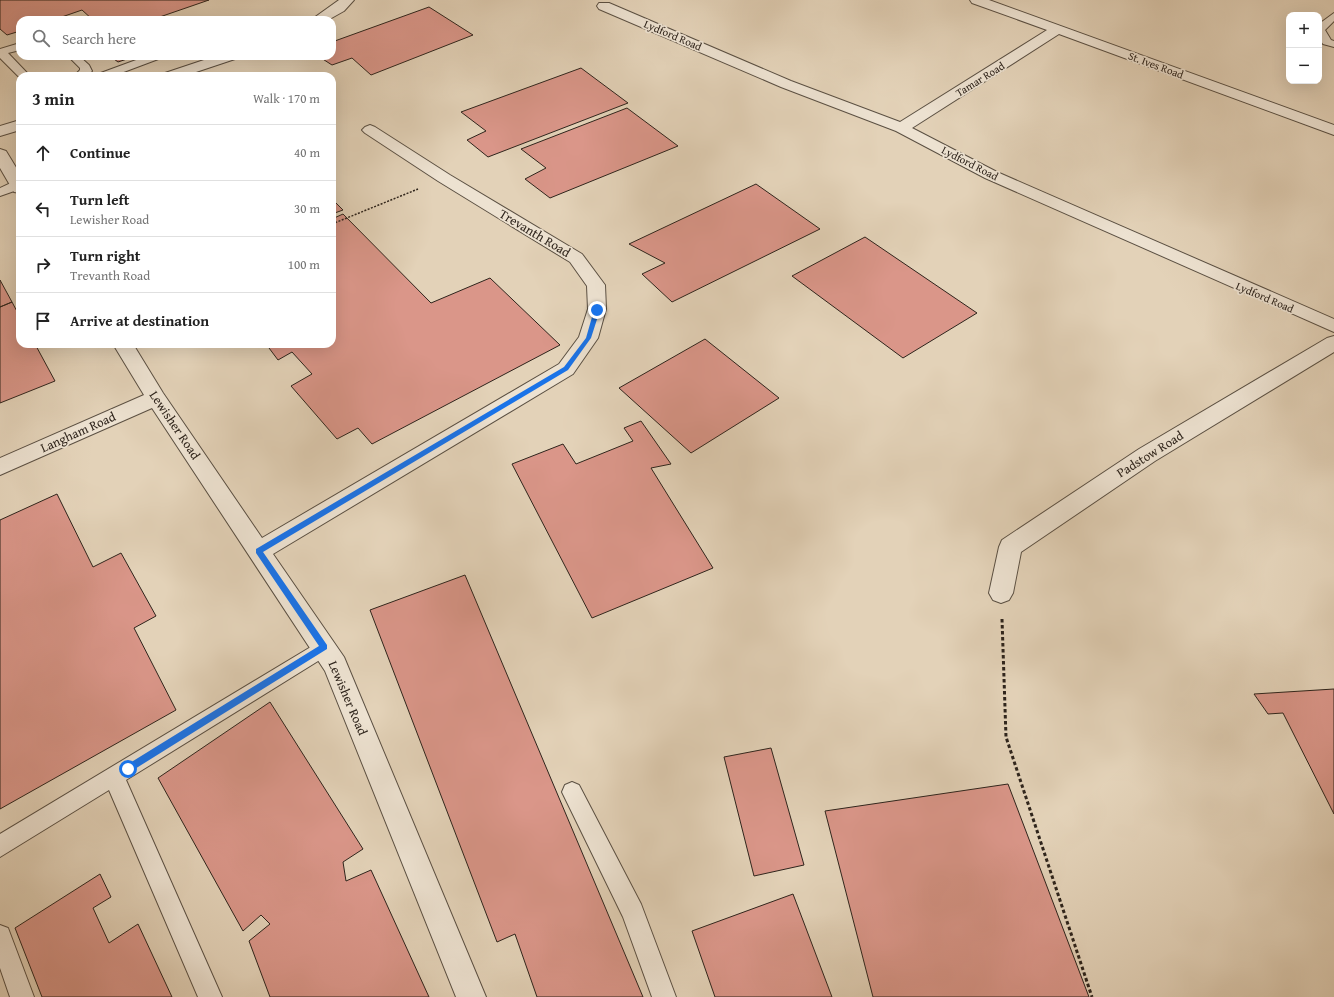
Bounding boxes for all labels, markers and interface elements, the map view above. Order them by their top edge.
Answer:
map controls [1286,12,1322,84]
button: + [1286,12,1322,48]
search box [16,16,336,60]
street label: Lydford Road [642,16,705,54]
icon: search [30,27,52,49]
text: Search here [62,28,136,49]
street label: St. Ives Road [1126,48,1186,82]
button: − [1286,48,1322,84]
street label: Tamar Road [952,58,1008,100]
text: 3 min [32,86,74,111]
text: Walk · 170 m [253,89,320,108]
icon: ahead [32,142,54,164]
text: Continue [70,142,131,163]
street label: Lydford Road [939,142,1001,184]
text: 40 m [294,143,320,162]
text: Turn left [70,189,129,210]
icon: left [32,198,54,220]
text: 30 m [294,199,320,218]
street label: Trevanth Road [496,204,574,262]
text: Lewisher Road [70,210,149,229]
text: Turn right [70,245,141,266]
icon: right [32,254,54,276]
text: 100 m [288,255,320,274]
text: Trevanth Road [70,266,150,285]
street label: Lydford Road [1234,278,1297,316]
route end [588,301,606,319]
icon: arrive [32,310,54,332]
text: Arrive at destination [70,310,209,331]
street label: Lewisher Road [145,387,205,463]
street label: Langham Road [37,407,119,457]
street label: Padstow Road [1113,426,1187,482]
street label: Lewisher Road [324,658,372,738]
route start [119,760,137,778]

